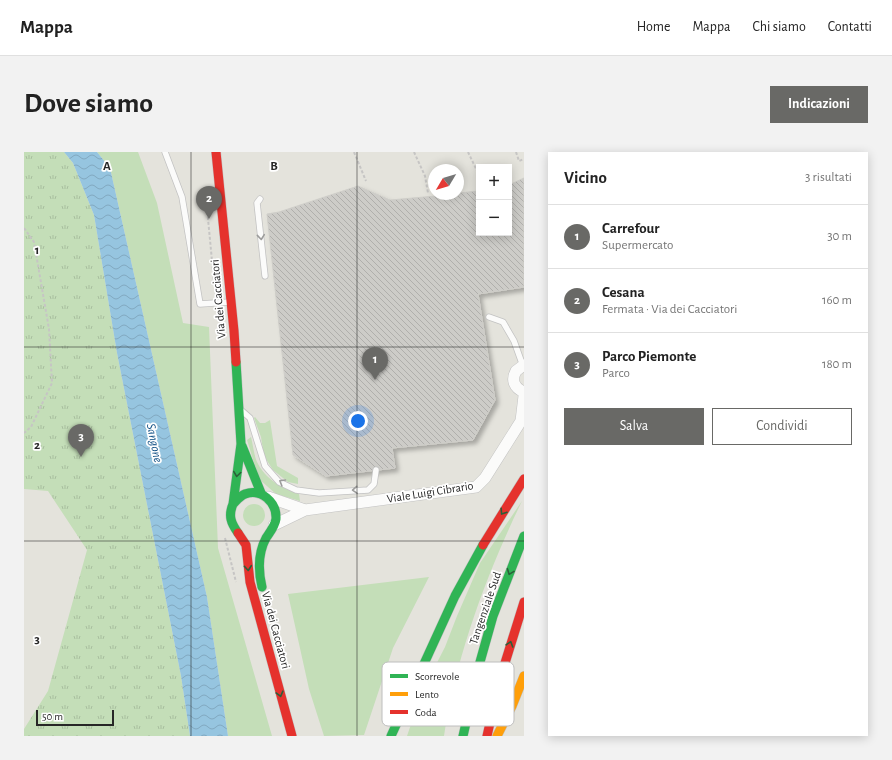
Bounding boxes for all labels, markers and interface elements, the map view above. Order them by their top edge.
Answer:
text: Mappa [20,18,73,37]
text: Home [637,20,670,34]
text: Mappa [692,20,731,34]
text: Chi siamo [753,20,806,34]
text: Contatti [828,20,872,34]
button: Indicazioni [770,86,868,123]
text: Dove siamo [24,90,153,118]
text: A [103,160,111,173]
text: B [270,160,278,173]
north arrow [428,164,464,200]
map controls [476,164,512,236]
button: + [476,164,512,200]
text: Vicino [564,169,607,186]
text: 3 risultati [805,171,852,184]
pin: 2 [196,186,222,219]
button: − [476,200,512,236]
text: Carrefour [602,221,660,236]
text: 1 [575,230,579,243]
text: 30 m [827,230,852,243]
one-way arrow [256,234,265,240]
text: Supermercato [602,239,673,252]
text: 1 [35,244,39,257]
street label: Via dei Cacciatori [209,259,227,339]
text: Cesana [602,285,645,300]
text: 2 [574,294,580,307]
text: 160 m [822,294,852,307]
text: Fermata · Via dei Cacciatori [602,303,737,316]
pin: 1 [362,347,388,380]
text: Parco Piemonte [602,349,696,364]
text: 3 [574,358,580,371]
text: 180 m [822,358,852,371]
text: Parco [602,367,630,380]
button: Salva [564,408,704,445]
button: Condividi [712,408,852,445]
your location [348,411,368,431]
water label: Sangone [144,422,164,464]
pin: 3 [68,424,94,457]
text: 2 [34,439,40,452]
one-way arrow [233,471,242,477]
street label: Viale Luigi Cibrario [386,479,474,505]
one-way arrow [279,480,286,487]
one-way arrow [352,486,358,495]
one-way arrow [500,508,508,515]
one-way arrow [244,565,253,571]
one-way arrow [506,569,514,576]
street label: Tangenziale Sud [467,570,503,646]
street label: Via dei Cacciatori [260,590,292,670]
text: 3 [34,633,40,646]
one-way arrow [505,641,514,648]
legend [382,662,514,726]
text: Scorrevole [415,671,459,682]
text: Lento [415,689,439,700]
one-way arrow [276,691,284,697]
text: Coda [415,707,437,718]
scale bar [36,708,114,727]
text: 50 m [42,711,63,722]

